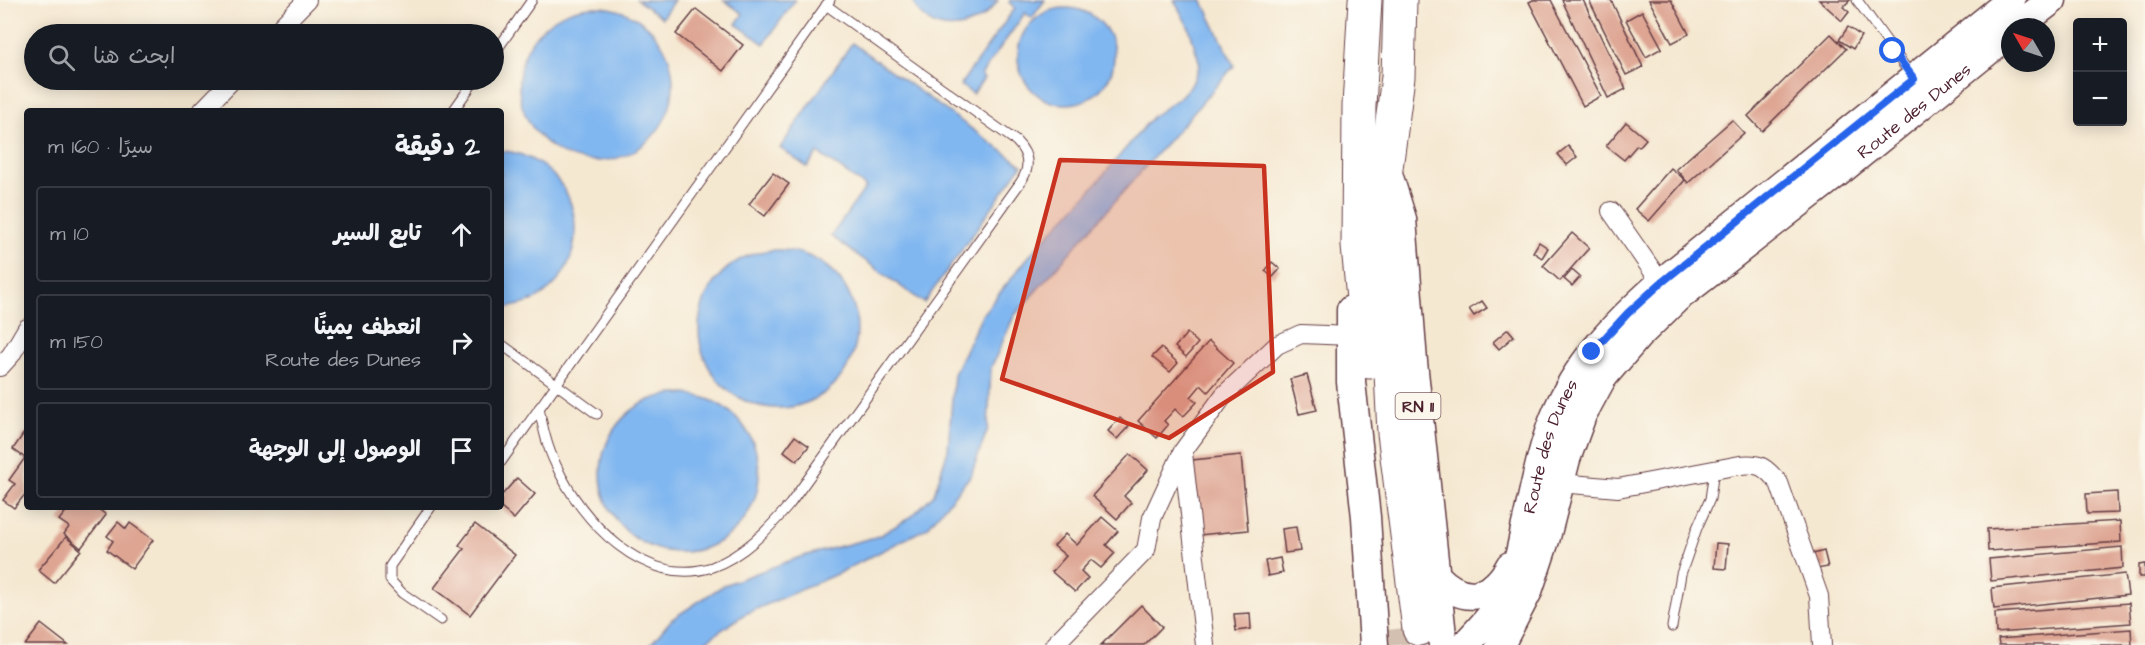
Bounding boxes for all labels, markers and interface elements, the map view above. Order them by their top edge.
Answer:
north arrow [2001,18,2055,72]
map controls [2073,18,2127,126]
button: + [2073,18,2127,72]
search box [24,24,504,90]
route start [1879,37,1905,63]
icon: search [45,41,78,74]
text: ابحث هنا [93,41,175,72]
street label: Route des Dunes [1852,57,1977,165]
button: − [2073,72,2127,126]
text: 2 دقيقة [395,129,480,165]
text: سيرًا · 160 m [48,133,153,161]
text: تابع السير [334,218,421,249]
icon: ahead [445,218,478,251]
text: 10 m [50,220,89,248]
text: انعطف يمينًا [314,312,421,343]
icon: right [445,326,478,359]
text: 150 m [50,328,103,356]
route end [1578,338,1604,364]
text: Route des Dunes [265,346,421,374]
street label: Route des Dunes [1517,375,1584,516]
road number: RN 11 [1396,393,1440,419]
text: الوصول إلى الوجهة [249,434,421,465]
icon: arrive [445,434,478,467]

